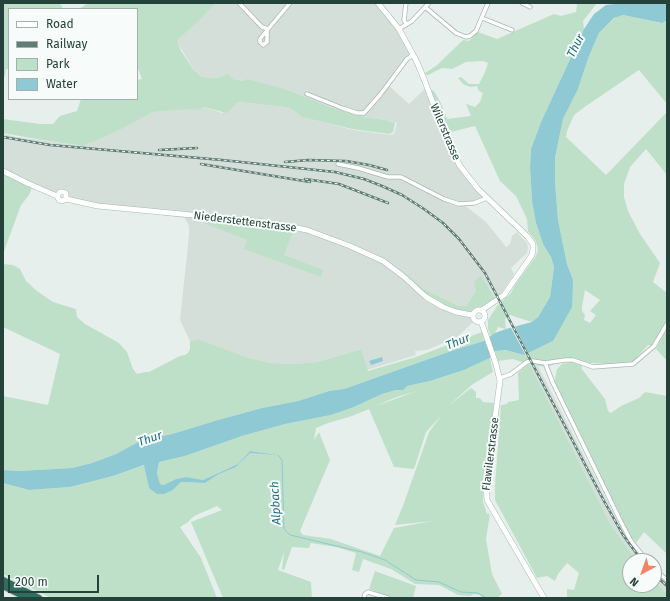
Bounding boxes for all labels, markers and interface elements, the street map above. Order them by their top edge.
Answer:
legend [8,8,138,100]
text: Road [46,17,74,31]
water label: Thur [564,32,588,60]
text: Railway [46,37,87,51]
text: Park [46,57,70,71]
text: Water [46,77,77,91]
street label: Wilerstrasse [427,102,463,162]
street label: Niederstettenstrasse [193,209,297,235]
water label: Thur [444,331,472,353]
street label: Flawilerstrasse [480,417,502,491]
water label: Thur [136,428,164,450]
water label: Alpbach [268,481,284,525]
north arrow [622,553,662,593]
scale bar [10,567,101,593]
text: N [627,574,641,589]
text: 200 m [15,575,48,589]

